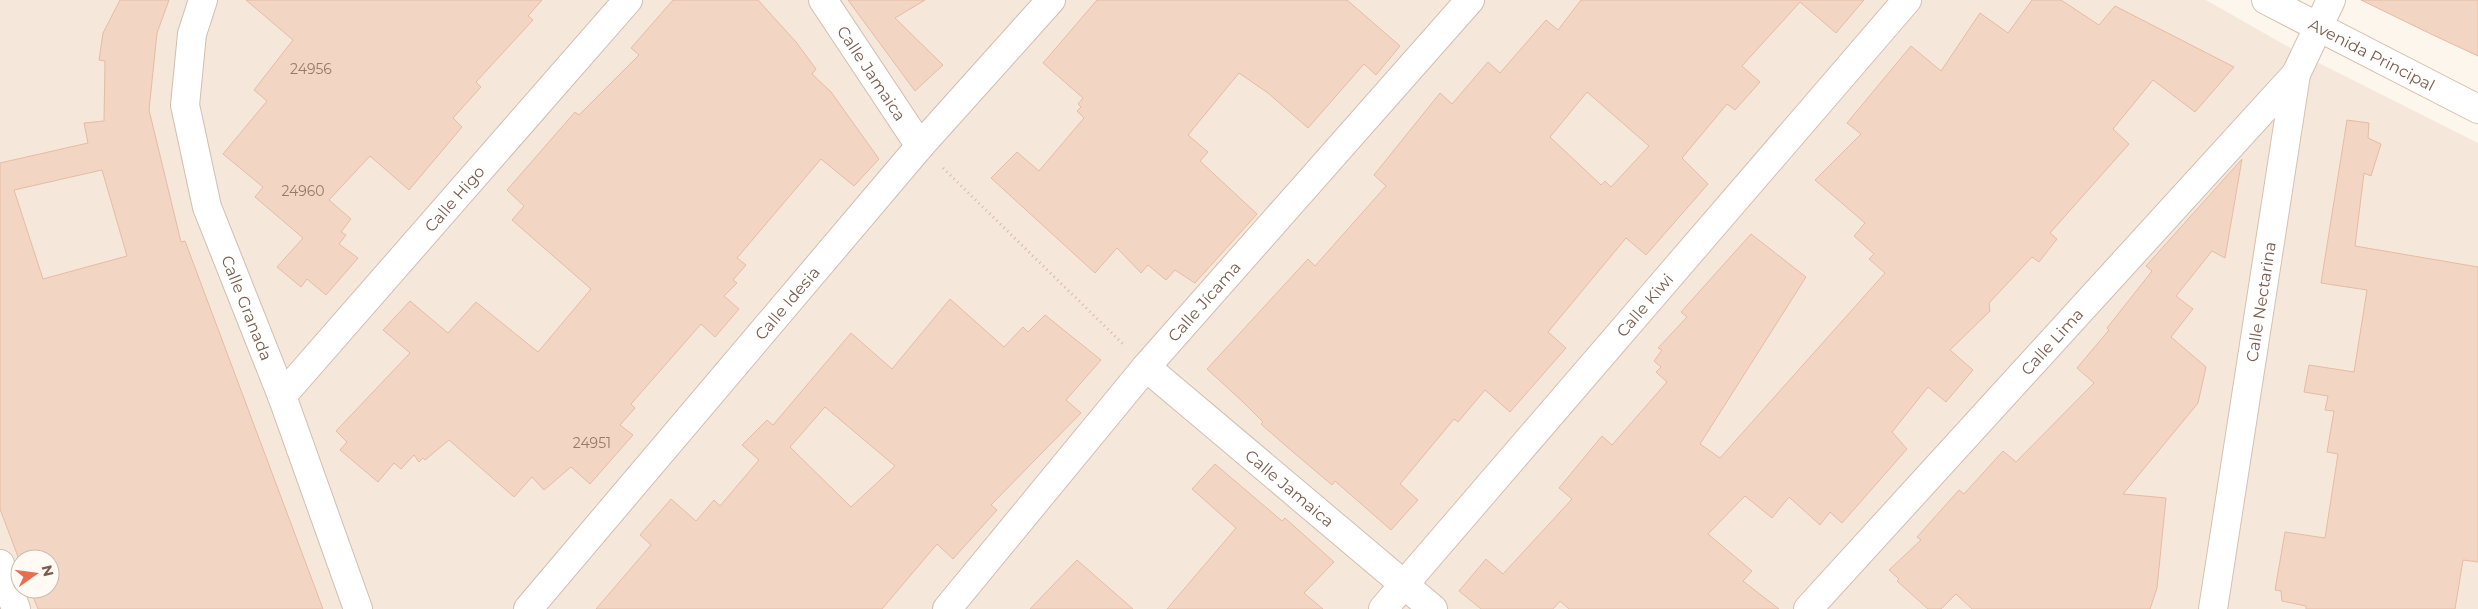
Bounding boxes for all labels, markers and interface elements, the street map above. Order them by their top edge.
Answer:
street label: Avenida Principal [2305,15,2438,95]
street label: Calle Jamaica [833,23,910,125]
house number: 24956 [290,60,332,78]
street label: Calle Higo [421,162,489,236]
house number: 24960 [281,182,325,200]
street label: Calle Nectarina [2242,240,2280,363]
street label: Calle Granada [217,253,276,363]
street label: Calle Jícama [1164,258,1245,346]
street label: Calle Idesia [751,263,824,344]
street label: Calle Kiwi [1613,270,1677,341]
street label: Calle Lima [2017,305,2087,379]
house number: 24951 [573,434,611,452]
street label: Calle Jamaica [1241,446,1338,531]
north arrow [10,549,60,599]
text: N [38,563,58,579]

